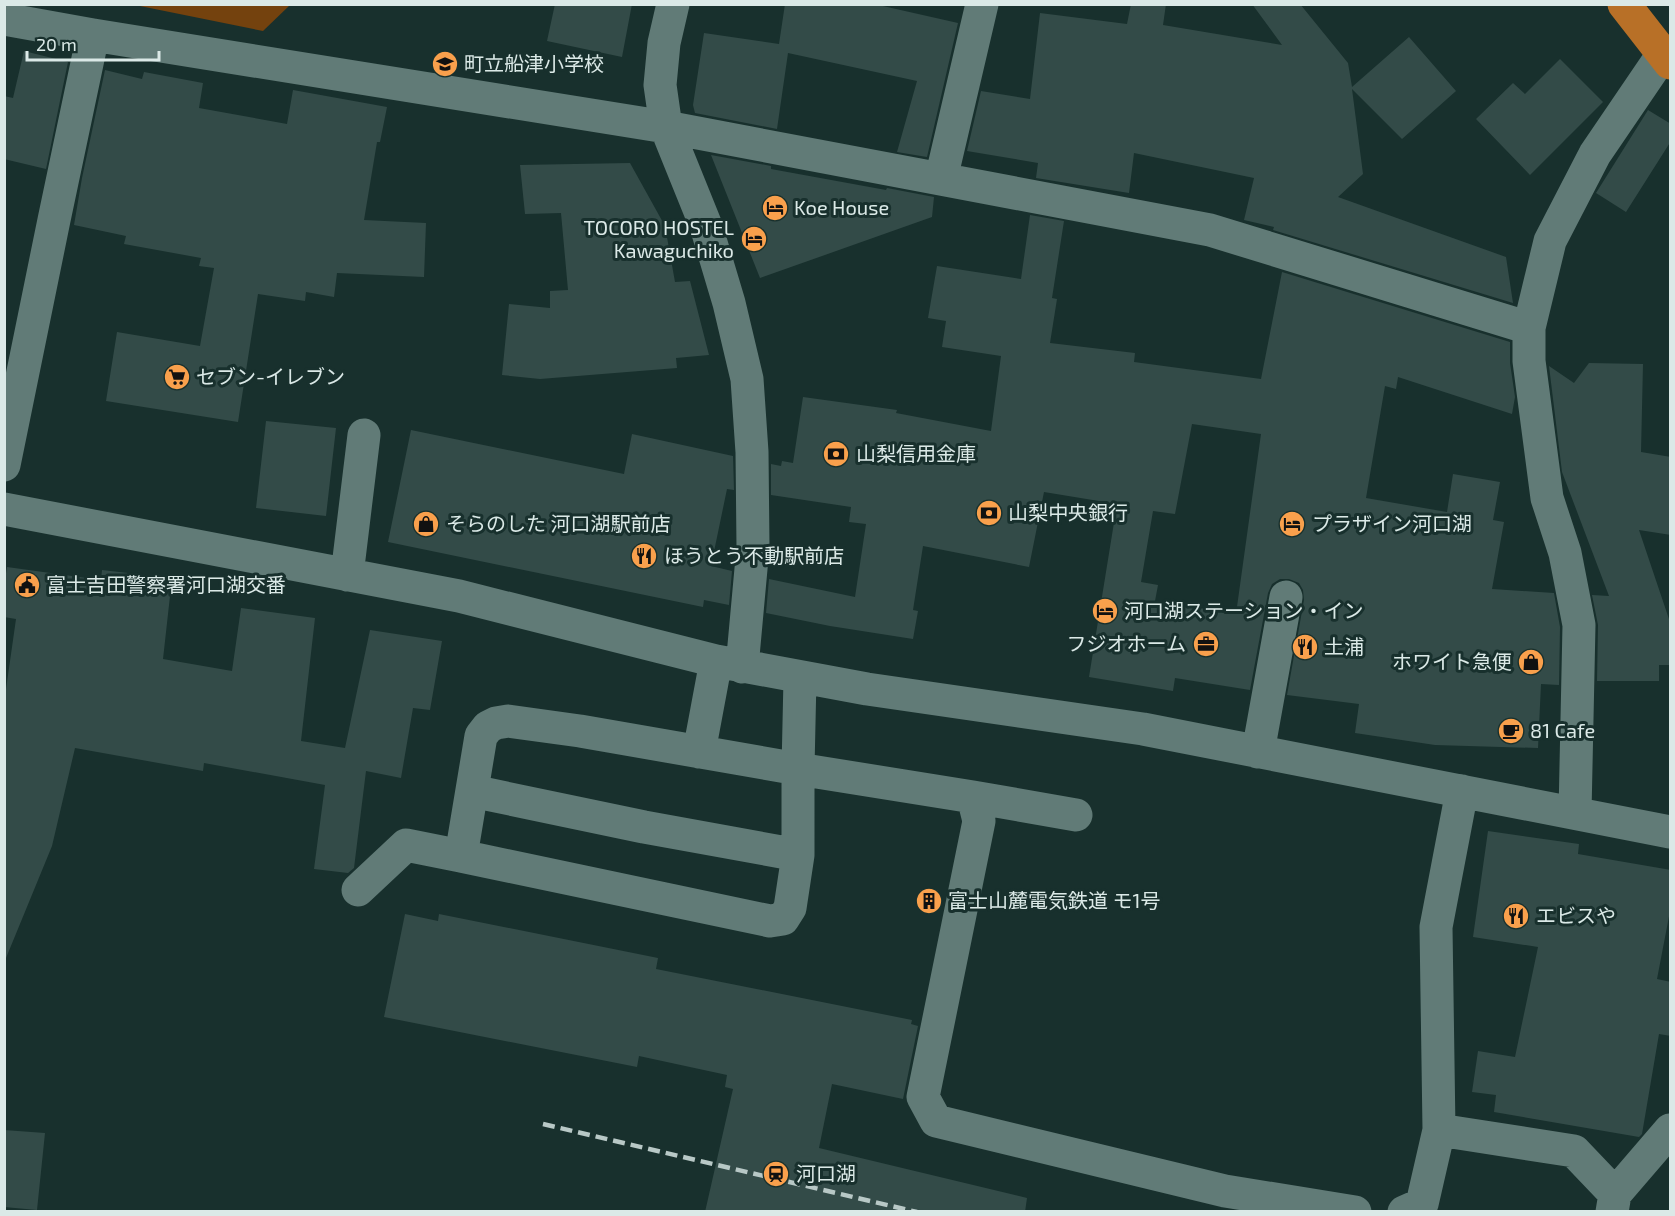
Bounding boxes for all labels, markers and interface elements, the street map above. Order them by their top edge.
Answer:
scale bar [27,24,159,62]
text: 20 m [36,33,77,55]
school or university icon: 町立船津小学校 [430,49,460,79]
place label: 町立船津小学校 [464,51,604,75]
hotel icon: Koe House [760,193,790,223]
place label: Koe House [794,195,889,219]
place label: TOCORO HOSTEL Kawaguchiko [584,215,734,262]
hotel icon: TOCORO HOSTEL Kawaguchiko [739,224,769,254]
supermarket icon: セブン-イレブン [162,362,192,392]
place label: セブン-イレブン [196,364,345,388]
bank icon: 山梨信用金庫 [821,439,851,469]
place label: 山梨信用金庫 [856,441,976,465]
bank icon: 山梨中央銀行 [974,498,1004,528]
place label: 山梨中央銀行 [1008,500,1128,524]
shop icon: そらのした 河口湖駅前店 [411,509,441,539]
hotel icon: プラザイン河口湖 [1277,509,1307,539]
place label: そらのした 河口湖駅前店 [446,511,670,535]
place label: プラザイン河口湖 [1312,511,1472,535]
restaurant icon: ほうとう不動駅前店 [629,541,659,571]
place label: ほうとう不動駅前店 [664,543,844,567]
public building icon: 富士吉田警察署河口湖交番 [12,570,42,600]
place label: 富士吉田警察署河口湖交番 [46,572,286,596]
hotel icon: 河口湖ステーション・イン [1090,596,1120,626]
place label: 河口湖ステーション・イン [1124,598,1364,622]
office icon: フジオホーム [1191,629,1221,659]
place label: フジオホーム [1067,631,1186,655]
restaurant icon: 土浦 [1290,632,1320,662]
place label: 土浦 [1324,634,1364,658]
shop icon: ホワイト急便 [1516,647,1546,677]
place label: ホワイト急便 [1392,649,1512,673]
cafe icon: 81 Cafe [1496,716,1526,746]
place label: 81 Cafe [1530,718,1595,742]
building icon: 富士山麓電気鉄道 モ1号 [914,886,944,916]
place label: 富士山麓電気鉄道 モ1号 [948,888,1160,912]
restaurant icon: エビスや [1501,901,1531,931]
place label: エビスや [1536,903,1616,927]
station icon: 河口湖 [761,1159,791,1189]
place label: 河口湖 [796,1161,856,1185]

